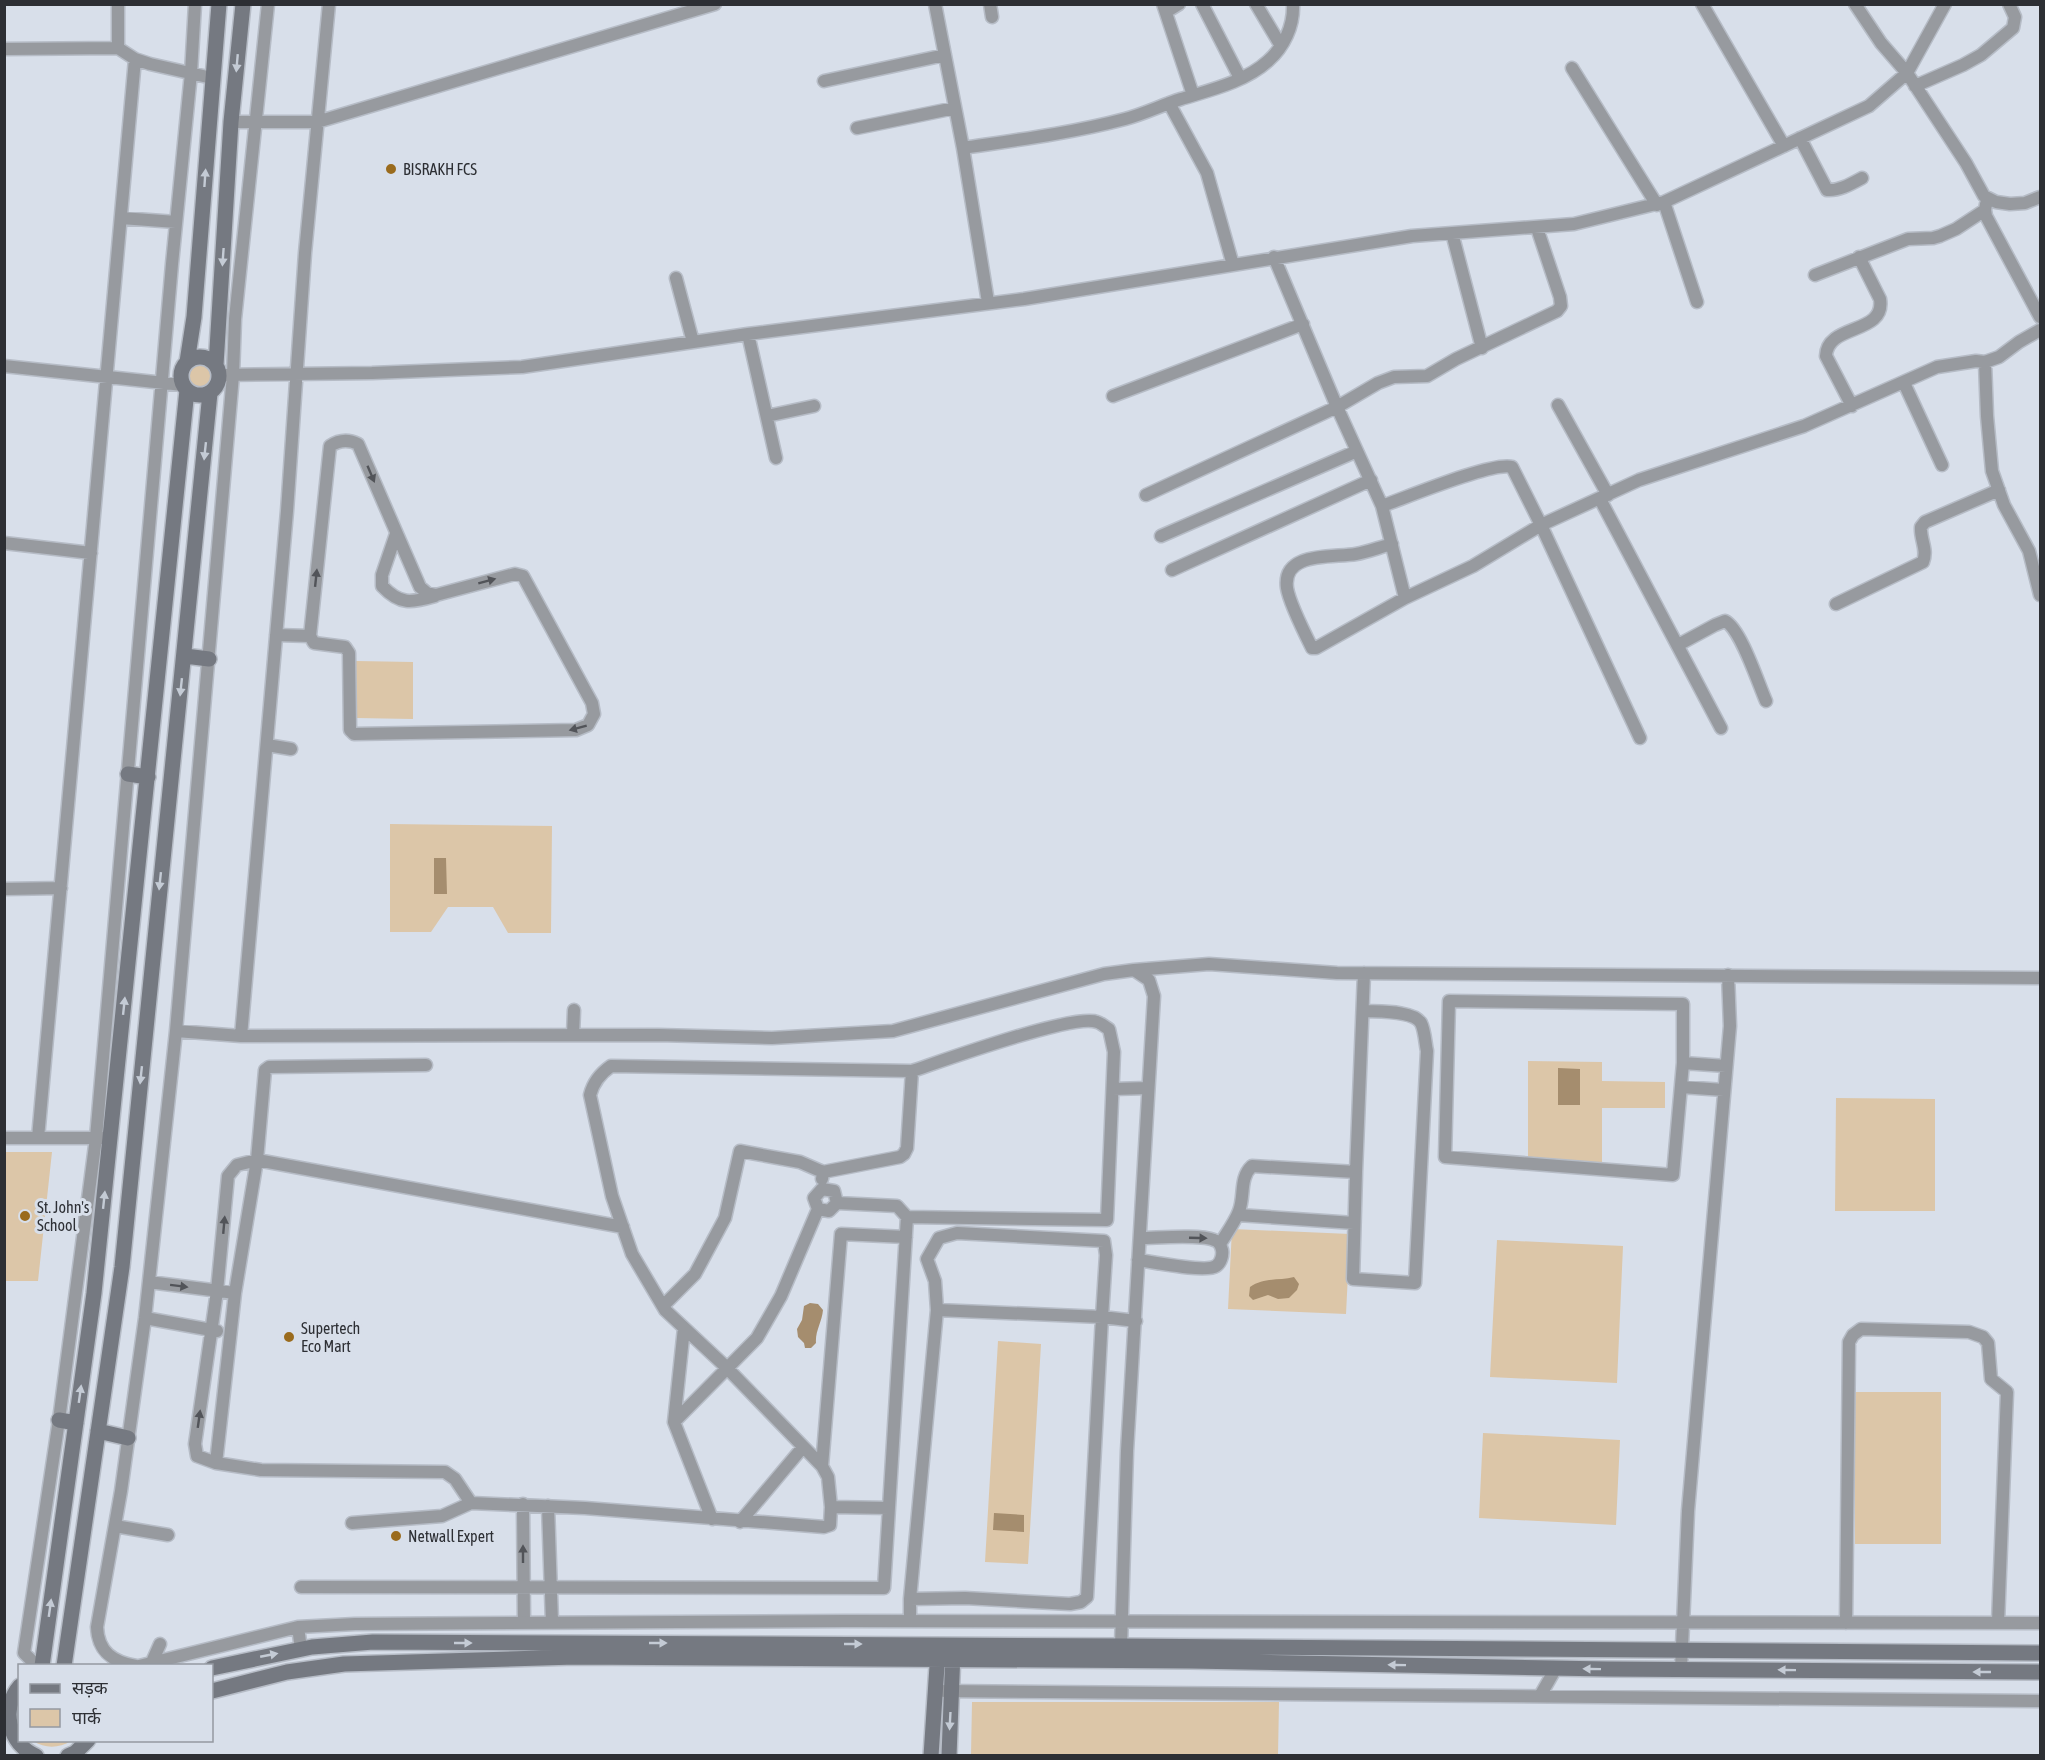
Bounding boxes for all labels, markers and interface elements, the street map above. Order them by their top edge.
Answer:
one-way arrow [232,53,242,72]
place label: BISRAKH FCS [403,160,477,178]
marker: BISRAKH FCS [384,162,398,176]
one-way arrow [200,169,210,188]
one-way arrow [218,248,227,267]
one-way arrow [200,442,210,461]
one-way arrow [366,466,375,483]
one-way arrow [311,568,321,587]
one-way arrow [478,576,496,585]
one-way arrow [176,678,186,697]
one-way arrow [569,723,587,733]
one-way arrow [155,871,165,890]
one-way arrow [120,997,129,1016]
one-way arrow [136,1066,146,1085]
one-way arrow [99,1191,109,1210]
place label: St. John's School [37,1198,90,1234]
marker: St. John's School [18,1209,32,1223]
one-way arrow [219,1216,229,1235]
one-way arrow [1189,1234,1208,1243]
one-way arrow [170,1281,189,1290]
place label: Supertech Eco Mart [301,1319,360,1355]
marker: Supertech Eco Mart [282,1330,296,1344]
one-way arrow [75,1384,85,1403]
one-way arrow [194,1409,203,1428]
place label: Netwall Expert [408,1527,495,1546]
marker: Netwall Expert [389,1529,403,1543]
one-way arrow [518,1545,528,1564]
one-way arrow [45,1598,54,1617]
one-way arrow [453,1638,472,1648]
one-way arrow [648,1638,667,1648]
one-way arrow [843,1639,862,1649]
one-way arrow [259,1650,278,1659]
one-way arrow [1388,1660,1407,1670]
legend [18,1664,213,1742]
one-way arrow [1583,1664,1602,1673]
one-way arrow [1778,1665,1797,1675]
one-way arrow [1973,1667,1992,1677]
text: सड़क [72,1677,109,1698]
text: पार्क [72,1707,102,1728]
one-way arrow [946,1712,955,1731]

